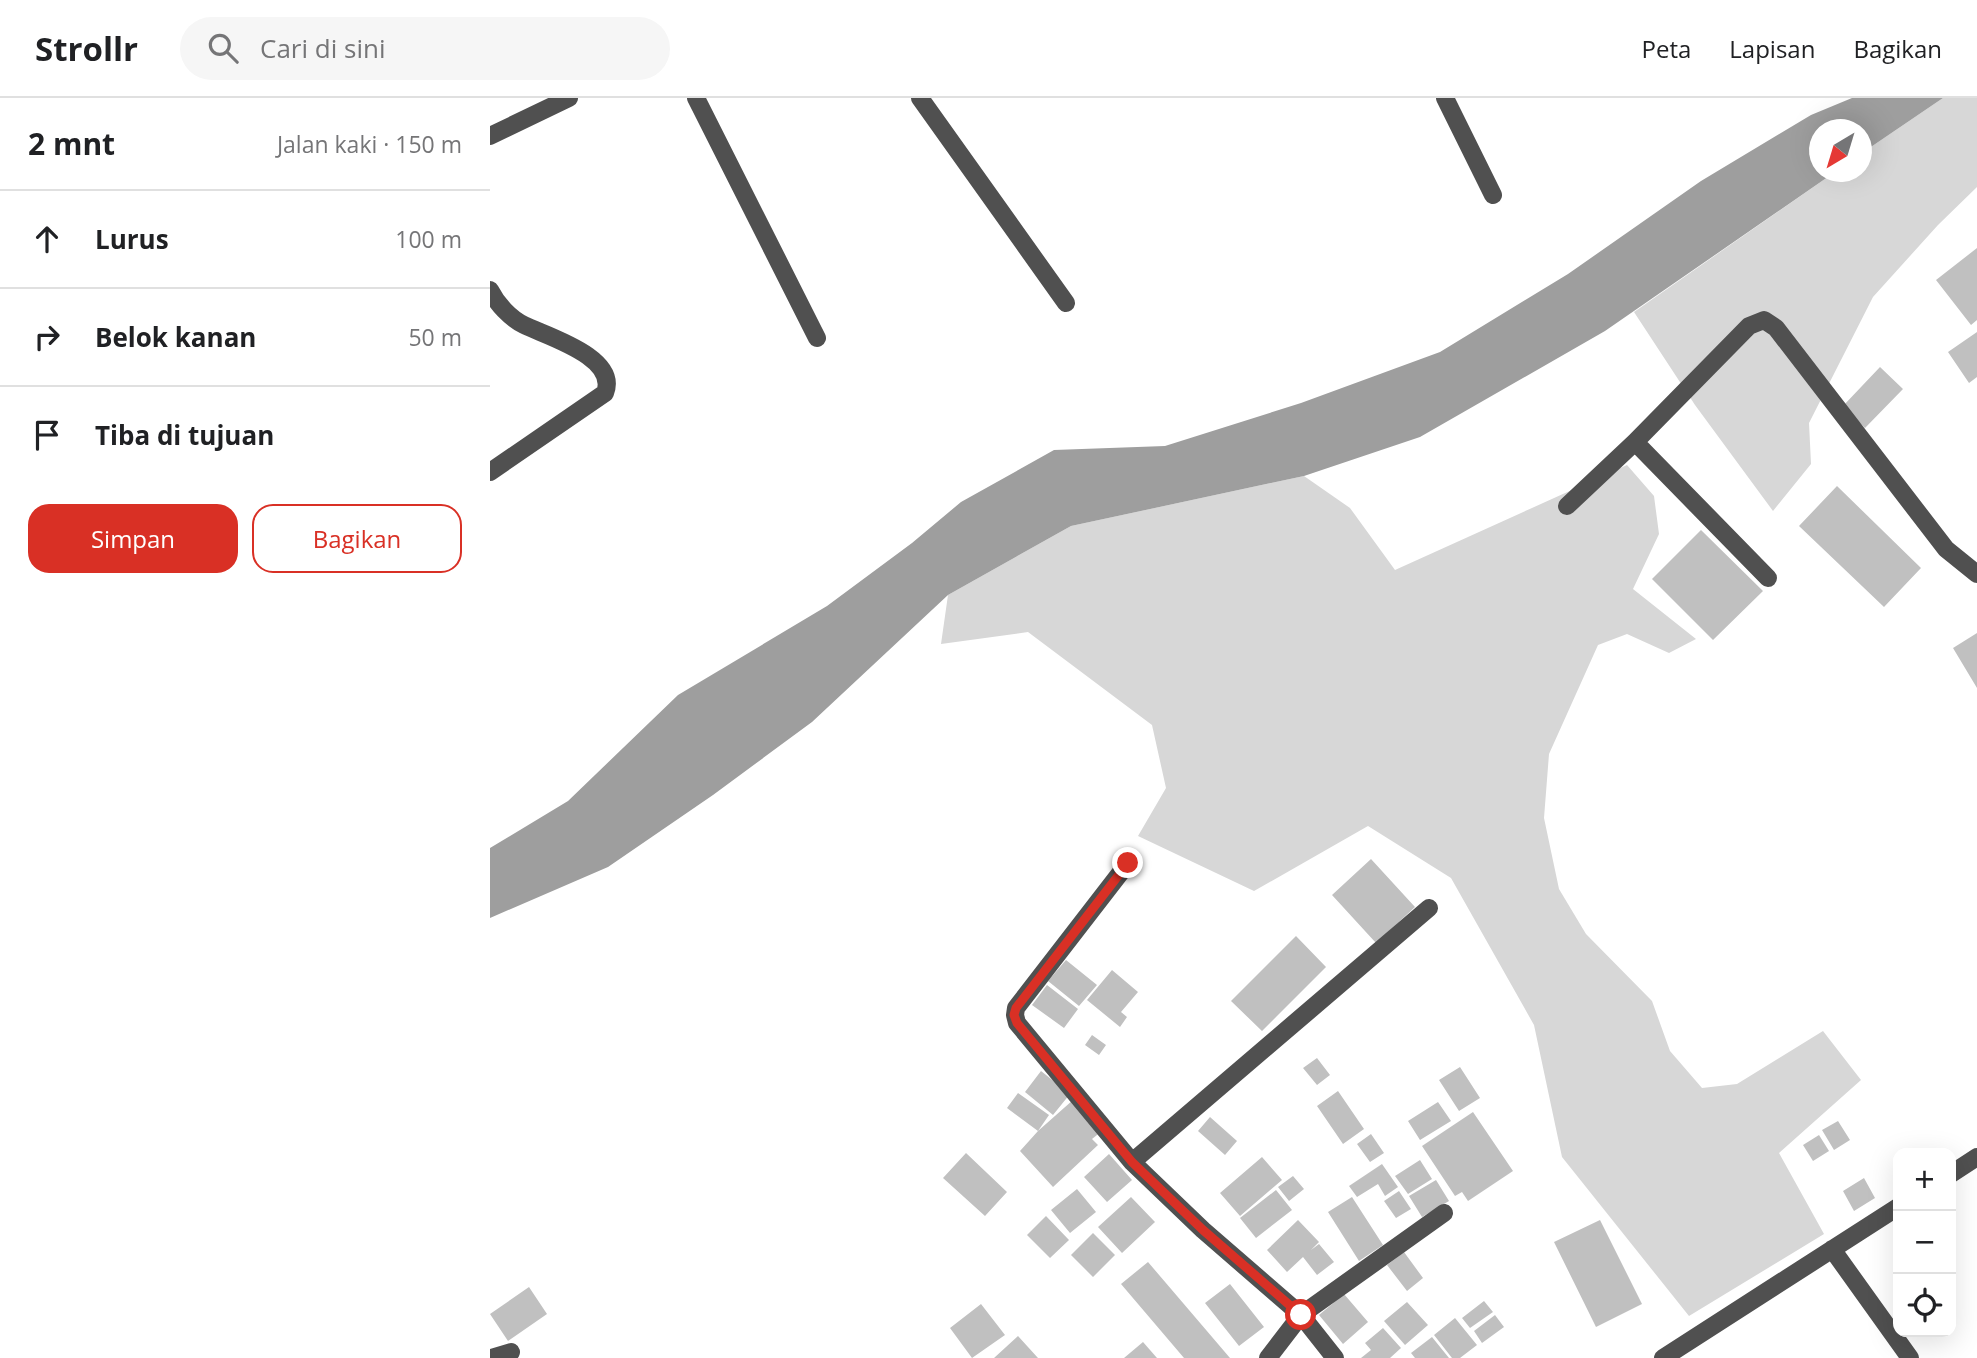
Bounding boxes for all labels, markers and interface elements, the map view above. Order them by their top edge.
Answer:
search box [180,17,670,80]
text: Strollr [35,26,138,71]
icon: search [204,29,242,67]
text: Cari di sini [260,30,386,66]
text: Peta [1641,32,1691,65]
text: Lapisan [1729,32,1815,65]
text: Bagikan [1853,32,1942,65]
north arrow [1809,119,1872,182]
text: 2 mnt [28,123,115,164]
text: Jalan kaki · 150 m [277,128,462,160]
icon: ahead [28,220,66,258]
text: Lurus [95,221,169,257]
text: 100 m [395,223,462,255]
icon: right [28,318,66,356]
text: Belok kanan [95,319,256,355]
text: 50 m [408,321,462,353]
icon: arrive [28,416,66,454]
text: Tiba di tujuan [95,417,274,453]
button: Simpan [28,504,238,573]
button: Bagikan [252,504,462,573]
route end [1112,847,1143,878]
map controls [1893,1148,1956,1337]
button: + [1893,1148,1956,1211]
button: − [1893,1211,1956,1274]
button: locate [1893,1274,1956,1337]
route start [1285,1299,1316,1330]

